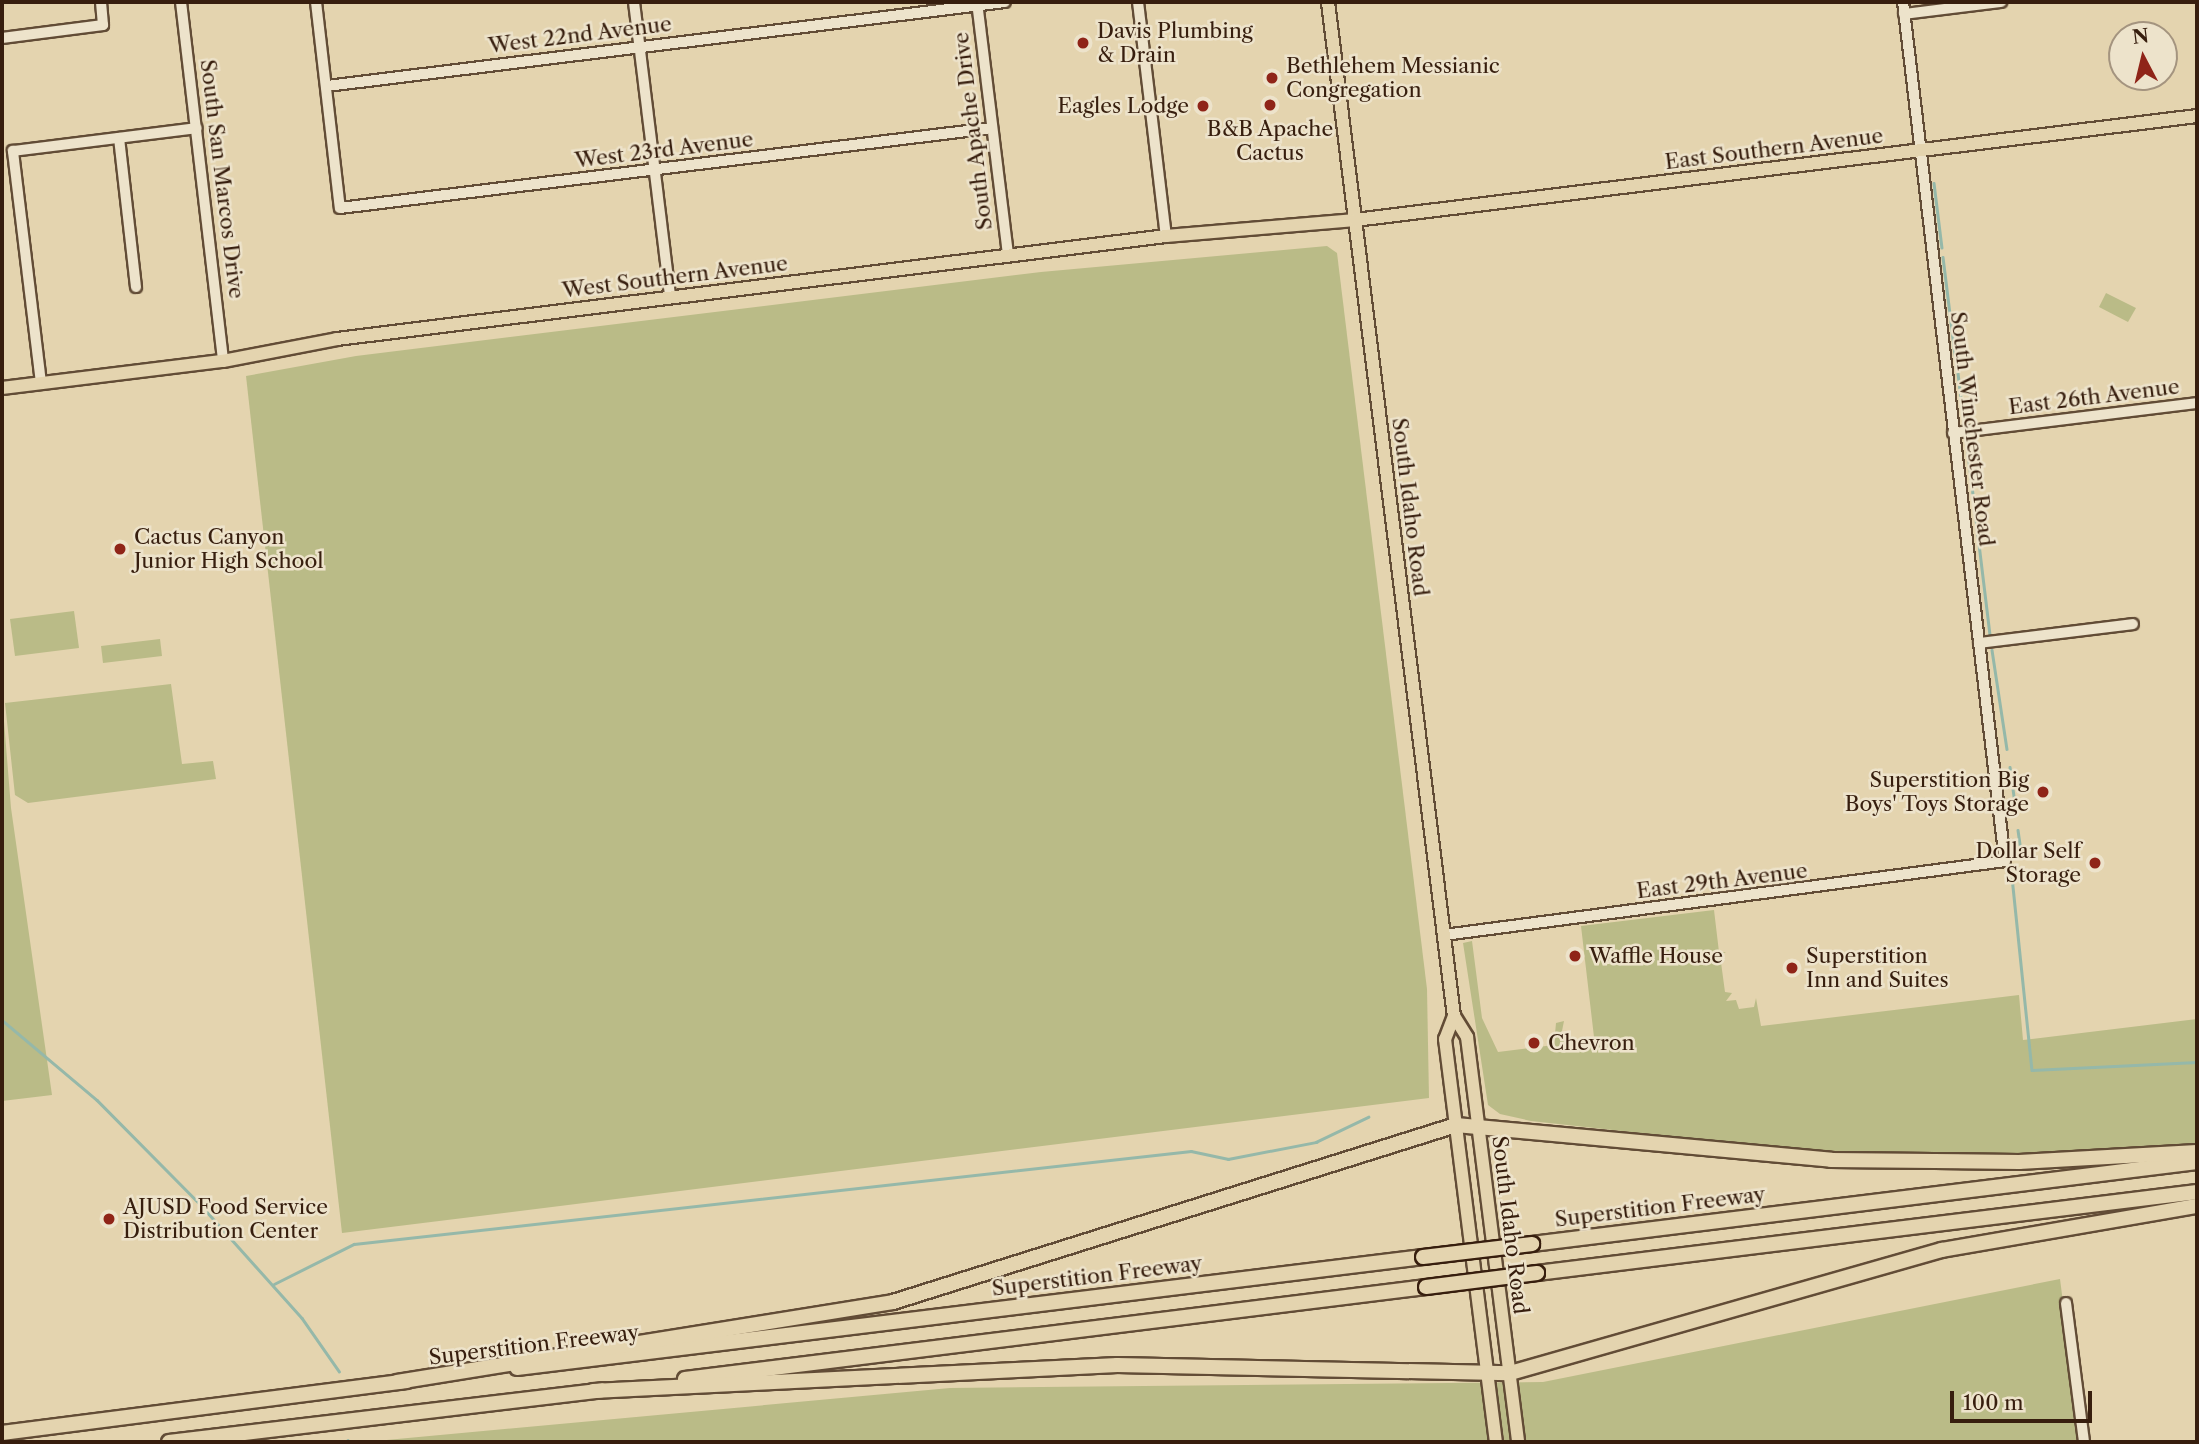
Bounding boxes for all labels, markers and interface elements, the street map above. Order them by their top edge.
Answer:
street label: West 22nd Avenue [486,11,674,59]
place label: Davis Plumbing & Drain [1097,18,1253,68]
north arrow [2108,21,2178,91]
text: N [2131,24,2150,49]
street label: South Apache Drive [948,30,998,232]
marker: Davis Plumbing & Drain [1075,35,1091,51]
place label: Bethlehem Messianic Congregation [1286,53,1500,103]
street label: South San Marcos Drive [195,58,249,300]
marker: Bethlehem Messianic Congregation [1264,70,1280,86]
place label: Eagles Lodge [1057,93,1189,119]
marker: B&B Apache Cactus [1262,97,1278,113]
marker: Eagles Lodge [1195,98,1211,114]
place label: B&B Apache Cactus [1206,116,1334,166]
street label: East Southern Avenue [1663,123,1885,175]
street label: West 23rd Avenue [573,127,755,173]
street label: West Southern Avenue [560,251,790,303]
street label: South Winchester Road [1945,310,1999,548]
street label: East 26th Avenue [2007,374,2181,420]
street label: South Idaho Road [1387,416,1433,598]
place label: Cactus Canyon Junior High School [134,524,324,574]
marker: Cactus Canyon Junior High School [112,541,128,557]
place label: Superstition Big Boys' Toys Storage [1844,767,2029,817]
marker: Superstition Big Boys' Toys Storage [2035,784,2051,800]
place label: Dollar Self Storage [1975,838,2081,888]
marker: Dollar Self Storage [2087,855,2103,871]
street label: East 29th Avenue [1635,858,1809,904]
place label: Waffle House [1589,943,1723,969]
place label: Superstition Inn and Suites [1806,943,1949,993]
marker: Waffle House [1567,948,1583,964]
marker: Superstition Inn and Suites [1784,960,1800,976]
place label: Chevron [1548,1030,1635,1056]
marker: Chevron [1526,1035,1542,1051]
street label: South Idaho Road [1487,1134,1533,1316]
street label: Superstition Freeway [1553,1182,1767,1232]
place label: AJUSD Food Service Distribution Center [123,1194,328,1244]
marker: AJUSD Food Service Distribution Center [101,1211,117,1227]
street label: Superstition Freeway [990,1251,1204,1301]
street label: Superstition Freeway [427,1320,641,1370]
scale bar [1954,1378,2096,1422]
text: 100 m [1963,1390,2024,1415]

